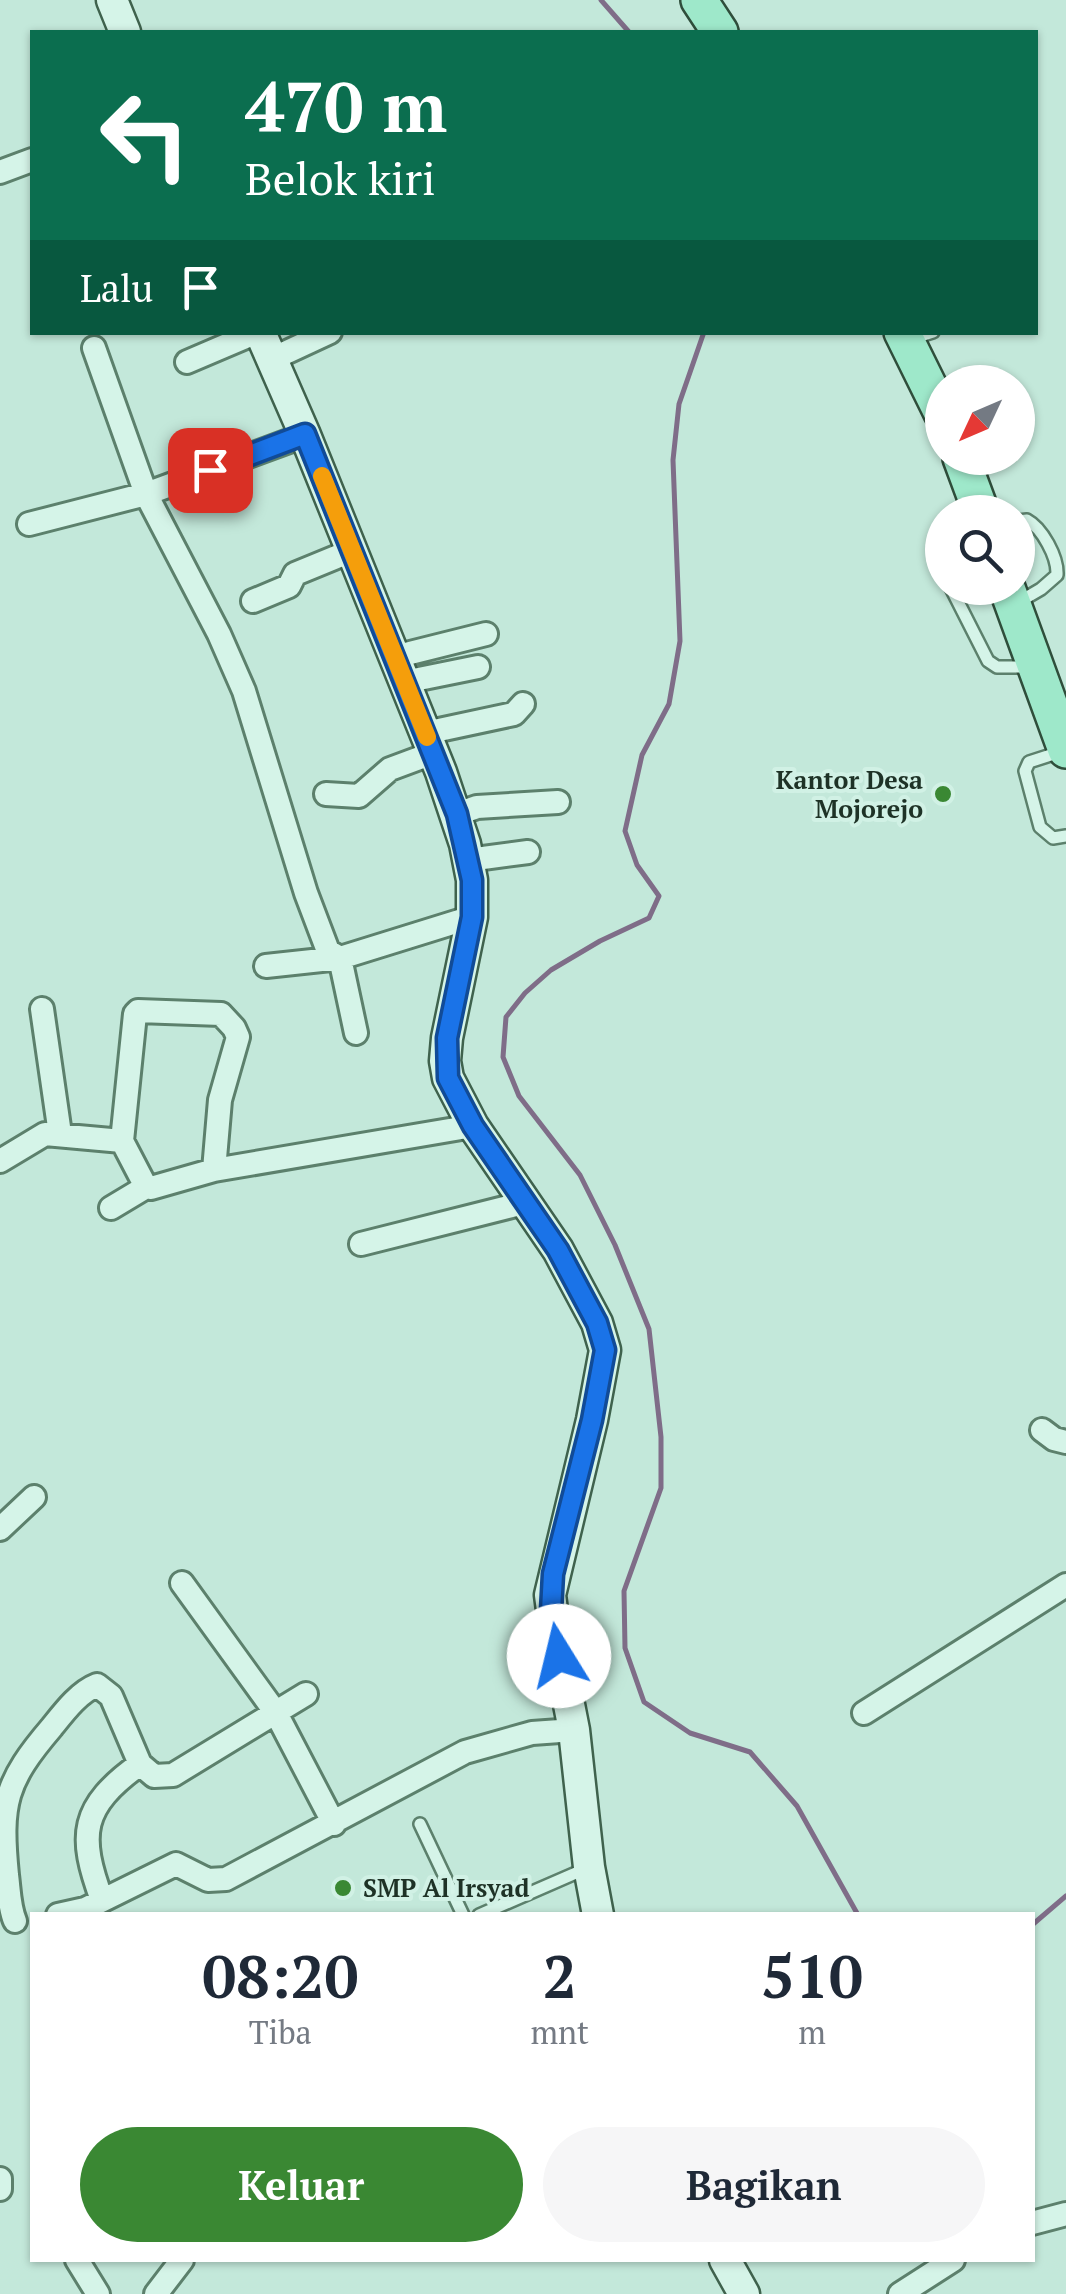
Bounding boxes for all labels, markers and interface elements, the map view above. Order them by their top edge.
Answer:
text: 470 m [245,59,447,152]
icon: left [80,70,210,200]
text: Belok kiri [245,148,436,208]
icon: arrive [173,260,228,315]
text: Lalu [80,263,153,313]
north arrow [925,365,1035,475]
map controls [925,365,1035,605]
pin [168,428,253,513]
icon: arrive [183,443,238,498]
button: search [925,495,1035,605]
place label: Kantor Desa Mojorejo [776,763,923,825]
marker: Kantor Desa Mojorejo [932,783,954,805]
position arrow [507,1604,611,1708]
place label: SMP Al Irsyad [363,1871,529,1904]
marker: SMP Al Irsyad [332,1877,354,1899]
text: 08:20 [202,1936,358,2015]
text: 2 [543,1936,577,2015]
text: 510 [761,1936,863,2015]
text: Tiba [249,2011,312,2053]
text: mnt [530,2011,589,2053]
text: m [798,2011,826,2053]
button: Keluar [80,2127,523,2242]
button: Bagikan [543,2127,985,2242]

